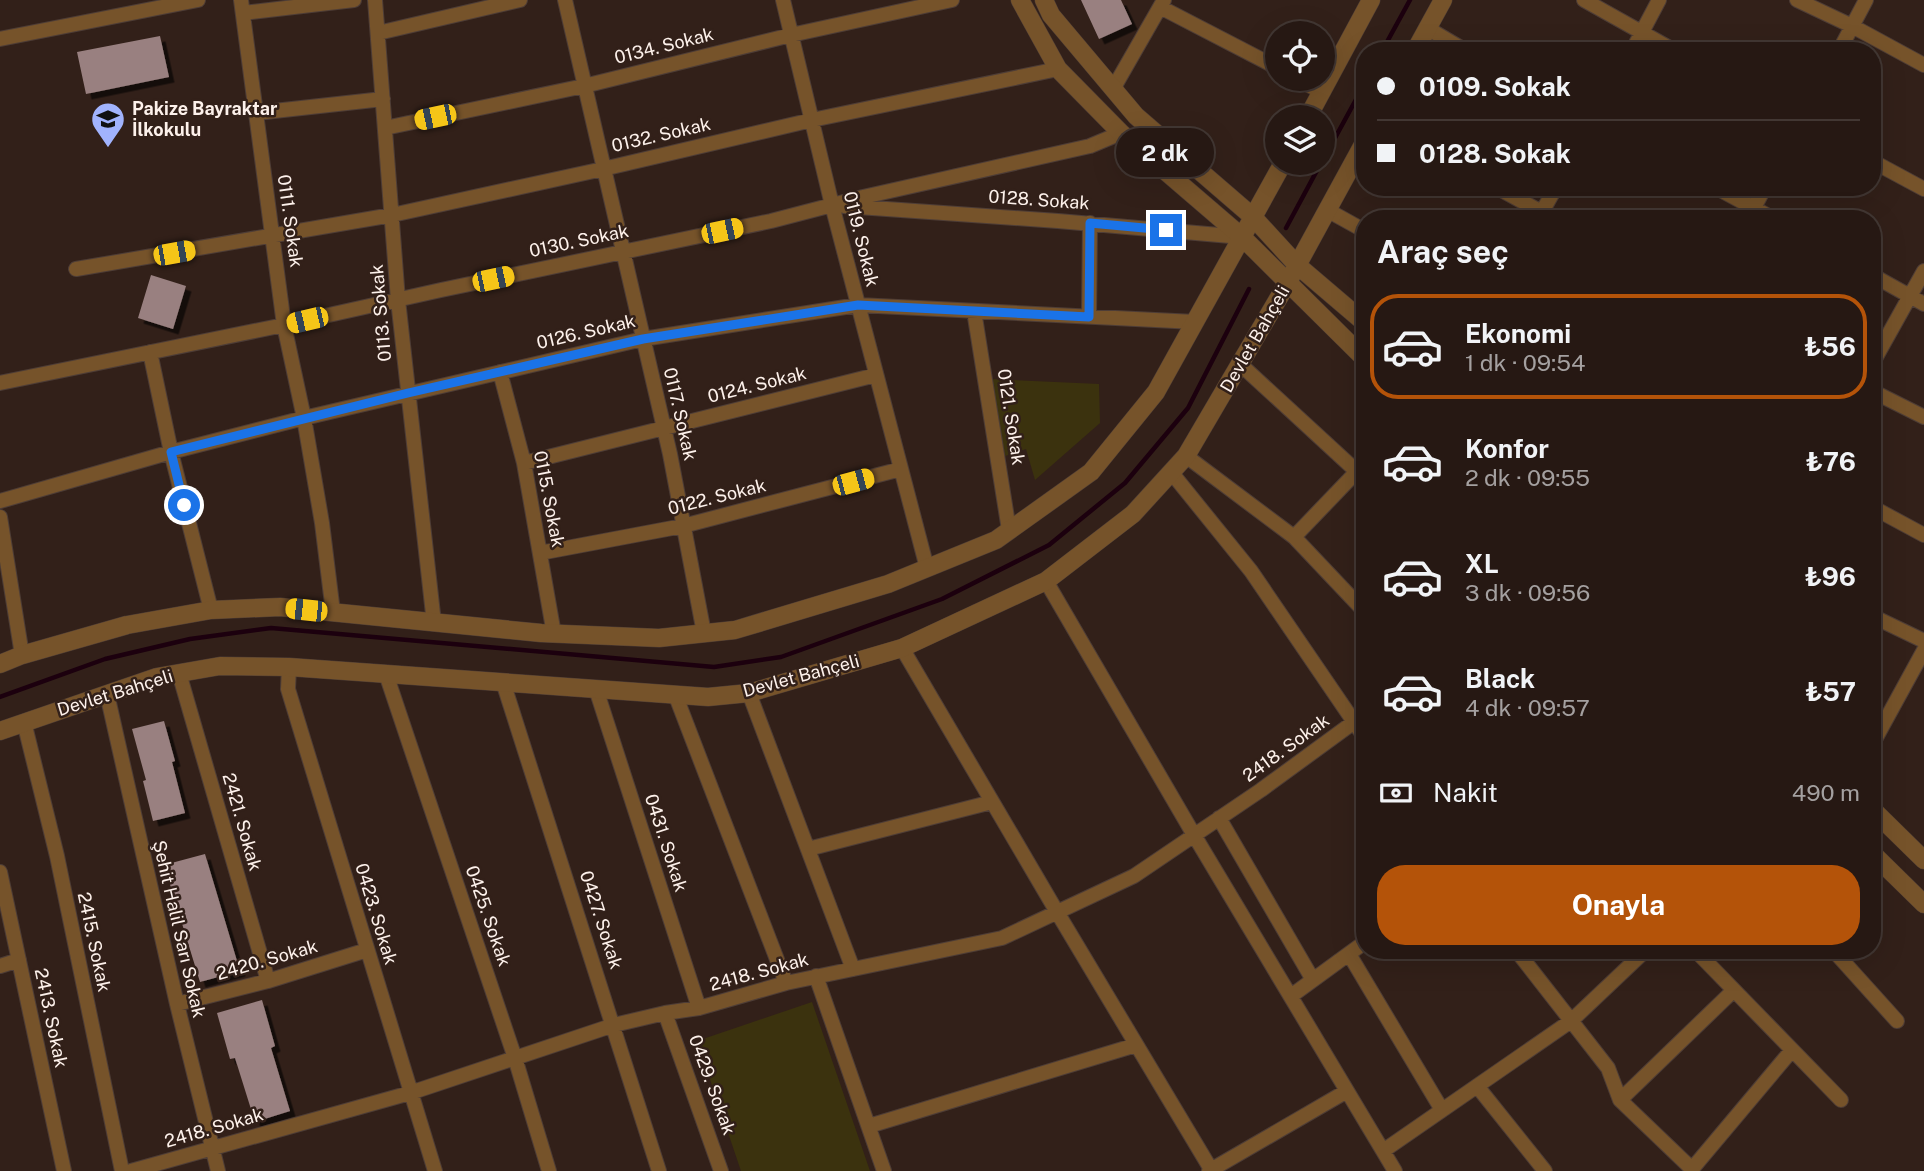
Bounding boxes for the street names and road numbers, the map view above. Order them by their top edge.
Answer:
street label: 0134. Sokak [612,23,716,68]
street label: 0132. Sokak [609,113,712,156]
street label: 0111. Sokak [274,173,307,269]
street label: 0128. Sokak [988,185,1090,214]
street label: 0119. Sokak [840,189,883,289]
street label: 0130. Sokak [527,220,631,261]
street label: 0113. Sokak [366,264,395,363]
street label: Devlet Bahçeli [1216,282,1294,396]
street label: 0126. Sokak [534,310,637,353]
street label: 0124. Sokak [705,362,808,407]
street label: 0117. Sokak [660,365,701,462]
street label: 0121. Sokak [994,367,1029,466]
street label: 0115. Sokak [530,449,569,549]
street label: 0122. Sokak [666,474,768,519]
street label: Devlet Bahçeli [740,650,861,701]
street label: Devlet Bahçeli [54,665,175,720]
street label: 2418. Sokak [1238,709,1333,786]
street label: 2421. Sokak [219,771,266,873]
street label: 0431. Sokak [641,791,692,894]
street label: Şehit Halil Sarı Sokak [149,838,210,1020]
street label: 0423. Sokak [351,861,402,967]
street label: 0425. Sokak [461,863,515,969]
street label: 0427. Sokak [576,868,627,972]
street label: 2415. Sokak [74,890,115,994]
street label: 2420. Sokak [214,935,320,984]
street label: 2418. Sokak [707,948,811,995]
street label: 2413. Sokak [31,966,72,1070]
street label: 0429. Sokak [685,1032,740,1138]
street label: 2418. Sokak [162,1103,266,1152]

